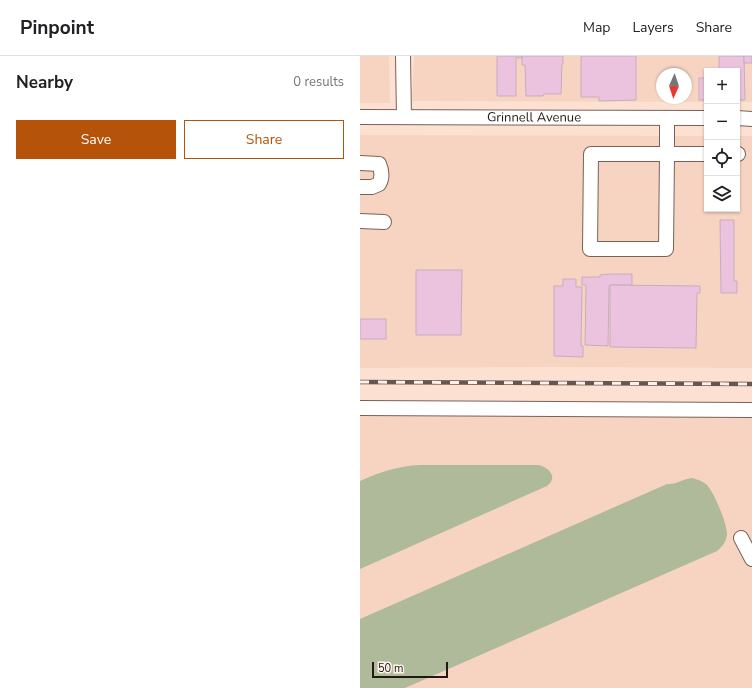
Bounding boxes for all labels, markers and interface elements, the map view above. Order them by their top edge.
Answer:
text: Pinpoint [20,15,94,41]
text: Map [583,18,610,37]
text: Layers [632,18,674,37]
text: Share [696,18,732,37]
north arrow [656,68,692,104]
map controls [704,68,740,212]
button: + [704,68,740,104]
text: Nearby [16,71,73,94]
text: 0 results [293,73,344,91]
button: − [704,104,740,140]
street label: Grinnell Avenue [487,108,581,127]
button: Save [16,120,176,159]
button: Share [184,120,344,159]
button: locate [704,140,740,176]
button: layers [704,176,740,212]
scale bar [372,660,448,679]
text: 50 m [378,661,403,676]

